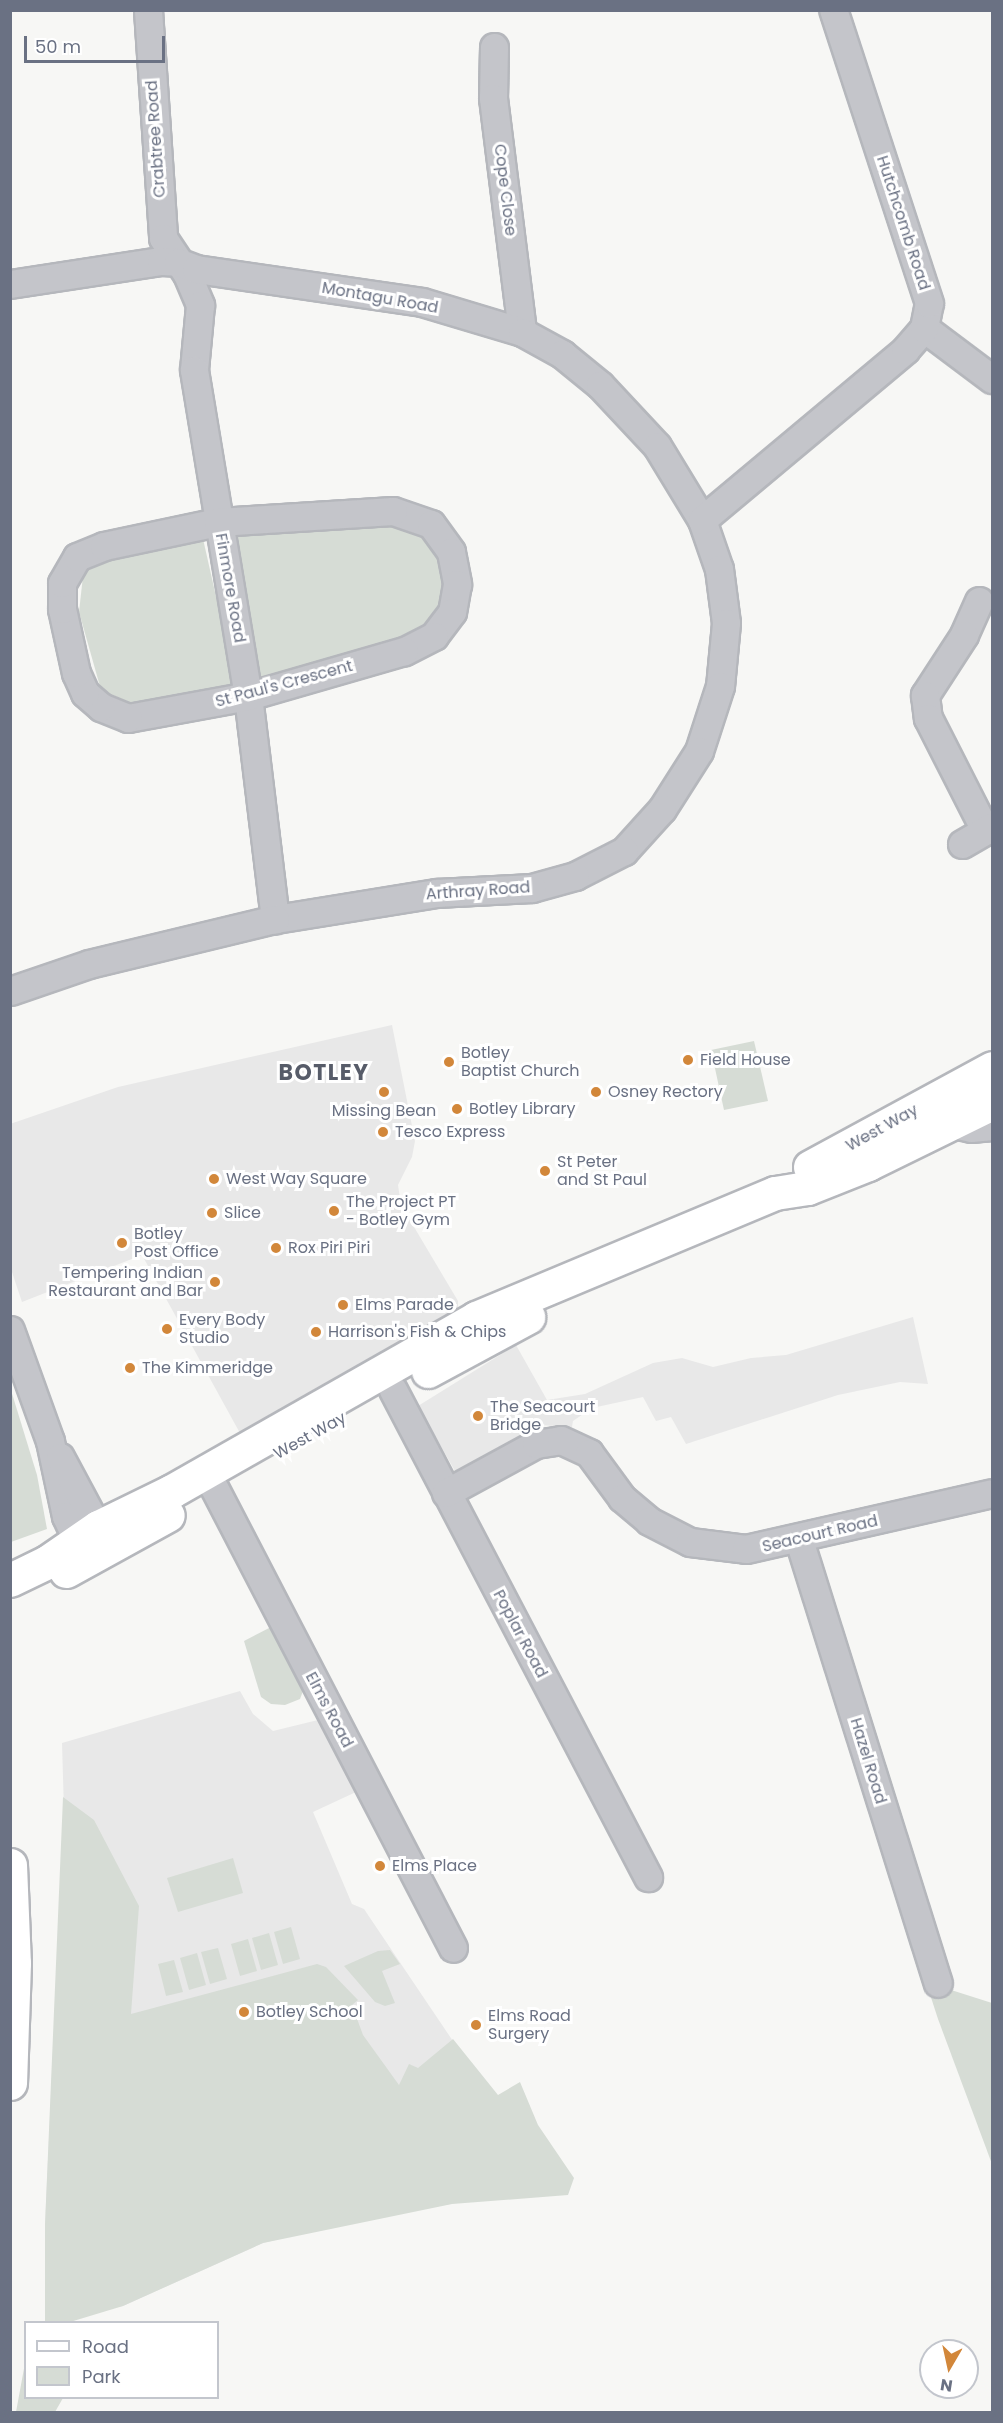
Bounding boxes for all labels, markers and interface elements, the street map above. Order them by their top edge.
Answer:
scale bar [27,24,168,62]
text: 50 m [35,34,81,59]
street label: Crabtree Road [142,80,170,198]
street label: Cope Close [490,143,520,237]
street label: Hutchcomb Road [872,153,934,293]
street label: Montagu Road [320,278,440,318]
street label: Finmore Road [211,532,249,644]
street label: St Paul's Crescent [213,656,355,712]
street label: Arthray Road [425,878,531,904]
place label: Botley Baptist Church [461,1043,579,1081]
place label: Field House [700,1050,791,1070]
marker: Field House [681,1053,695,1067]
marker: Botley Baptist Church [442,1055,456,1069]
district label: BOTLEY [279,1060,369,1086]
place label: Osney Rectory [608,1082,723,1102]
marker: Missing Bean [377,1085,391,1099]
marker: Osney Rectory [589,1085,603,1099]
place label: Botley Library [469,1099,575,1119]
street label: West Way [843,1100,921,1156]
place label: Missing Bean [332,1101,436,1121]
marker: Botley Library [450,1102,464,1116]
place label: Tesco Express [395,1122,505,1142]
marker: Tesco Express [376,1125,390,1139]
place label: St Peter and St Paul [557,1152,647,1190]
marker: St Peter and St Paul [538,1164,552,1178]
place label: West Way Square [226,1169,367,1189]
marker: West Way Square [207,1172,221,1186]
place label: The Project PT - Botley Gym [346,1192,456,1230]
place label: Slice [224,1203,261,1223]
marker: The Project PT - Botley Gym [327,1204,341,1218]
marker: Slice [205,1206,219,1220]
place label: Botley Post Office [134,1224,219,1262]
marker: Botley Post Office [115,1236,129,1250]
place label: Rox Piri Piri [288,1238,370,1258]
marker: Rox Piri Piri [269,1241,283,1255]
place label: Tempering Indian Restaurant and Bar [48,1263,203,1301]
marker: Tempering Indian Restaurant and Bar [208,1275,222,1289]
place label: Elms Parade [355,1295,454,1315]
marker: Elms Parade [336,1298,350,1312]
place label: Every Body Studio [179,1310,265,1348]
marker: Every Body Studio [160,1322,174,1336]
place label: Harrison's Fish & Chips [328,1322,506,1342]
marker: Harrison's Fish & Chips [309,1325,323,1339]
place label: The Kimmeridge [142,1358,273,1378]
marker: The Kimmeridge [123,1361,137,1375]
place label: The Seacourt Bridge [490,1397,595,1435]
street label: West Way [271,1408,349,1464]
marker: The Seacourt Bridge [471,1409,485,1423]
street label: Seacourt Road [760,1511,880,1557]
street label: Poplar Road [489,1587,551,1681]
street label: Elms Road [301,1669,357,1751]
street label: Hazel Road [846,1716,890,1806]
place label: Elms Place [392,1856,477,1876]
marker: Elms Place [373,1859,387,1873]
place label: Botley School [256,2002,363,2022]
marker: Botley School [237,2005,251,2019]
place label: Elms Road Surgery [488,2006,571,2044]
marker: Elms Road Surgery [469,2018,483,2032]
legend [24,2321,219,2399]
text: Road [82,2334,129,2359]
north arrow [919,2339,979,2399]
text: Park [82,2364,121,2389]
text: N [939,2373,954,2398]

